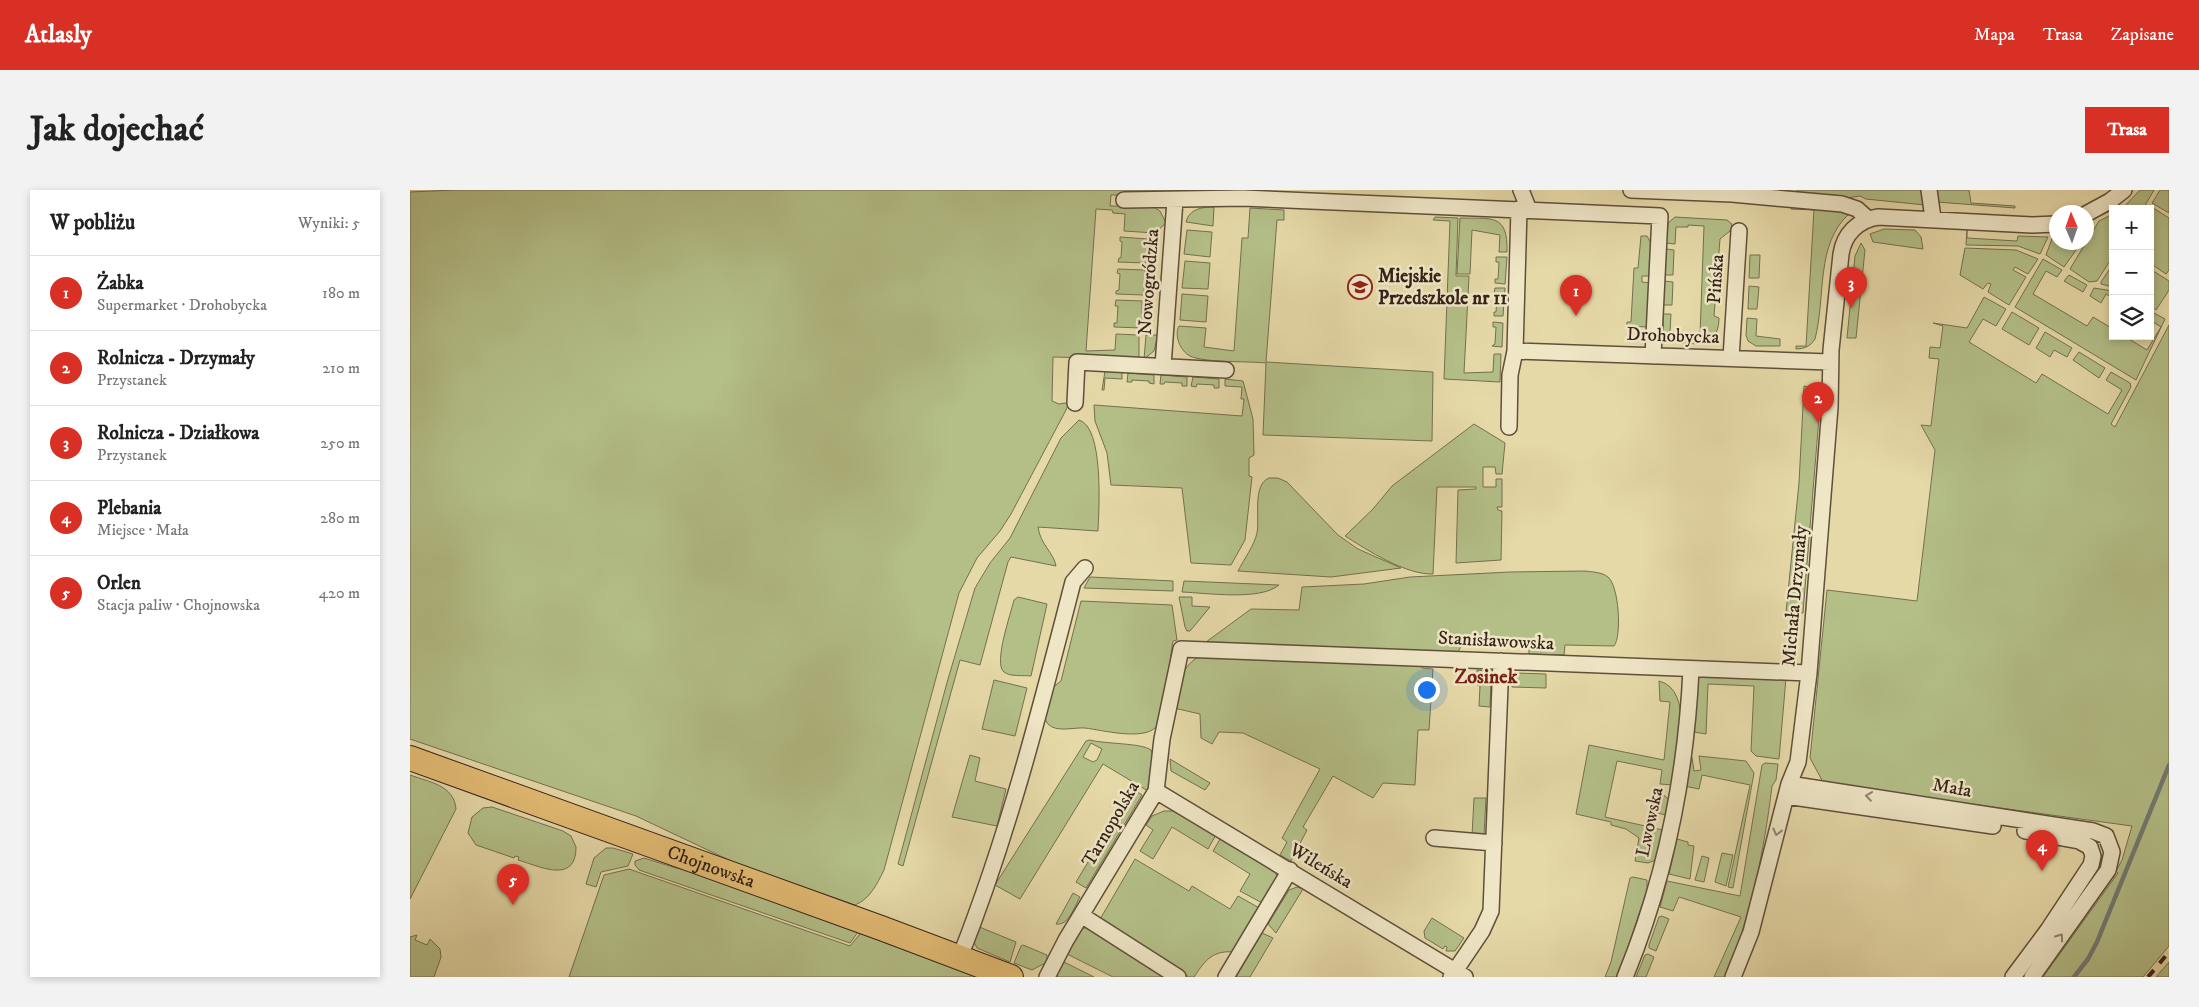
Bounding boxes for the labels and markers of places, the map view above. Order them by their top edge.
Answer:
place label: Miejskie Przedszkole nr 11 [1378,265,1507,310]
pin: 3 [1835,267,1867,308]
school or university icon: Miejskie Przedszkole nr 11 [1347,274,1373,300]
pin: 1 [1560,275,1592,316]
pin: 2 [1802,382,1834,423]
pin: 4 [2026,830,2058,871]
pin: 5 [497,864,529,905]

